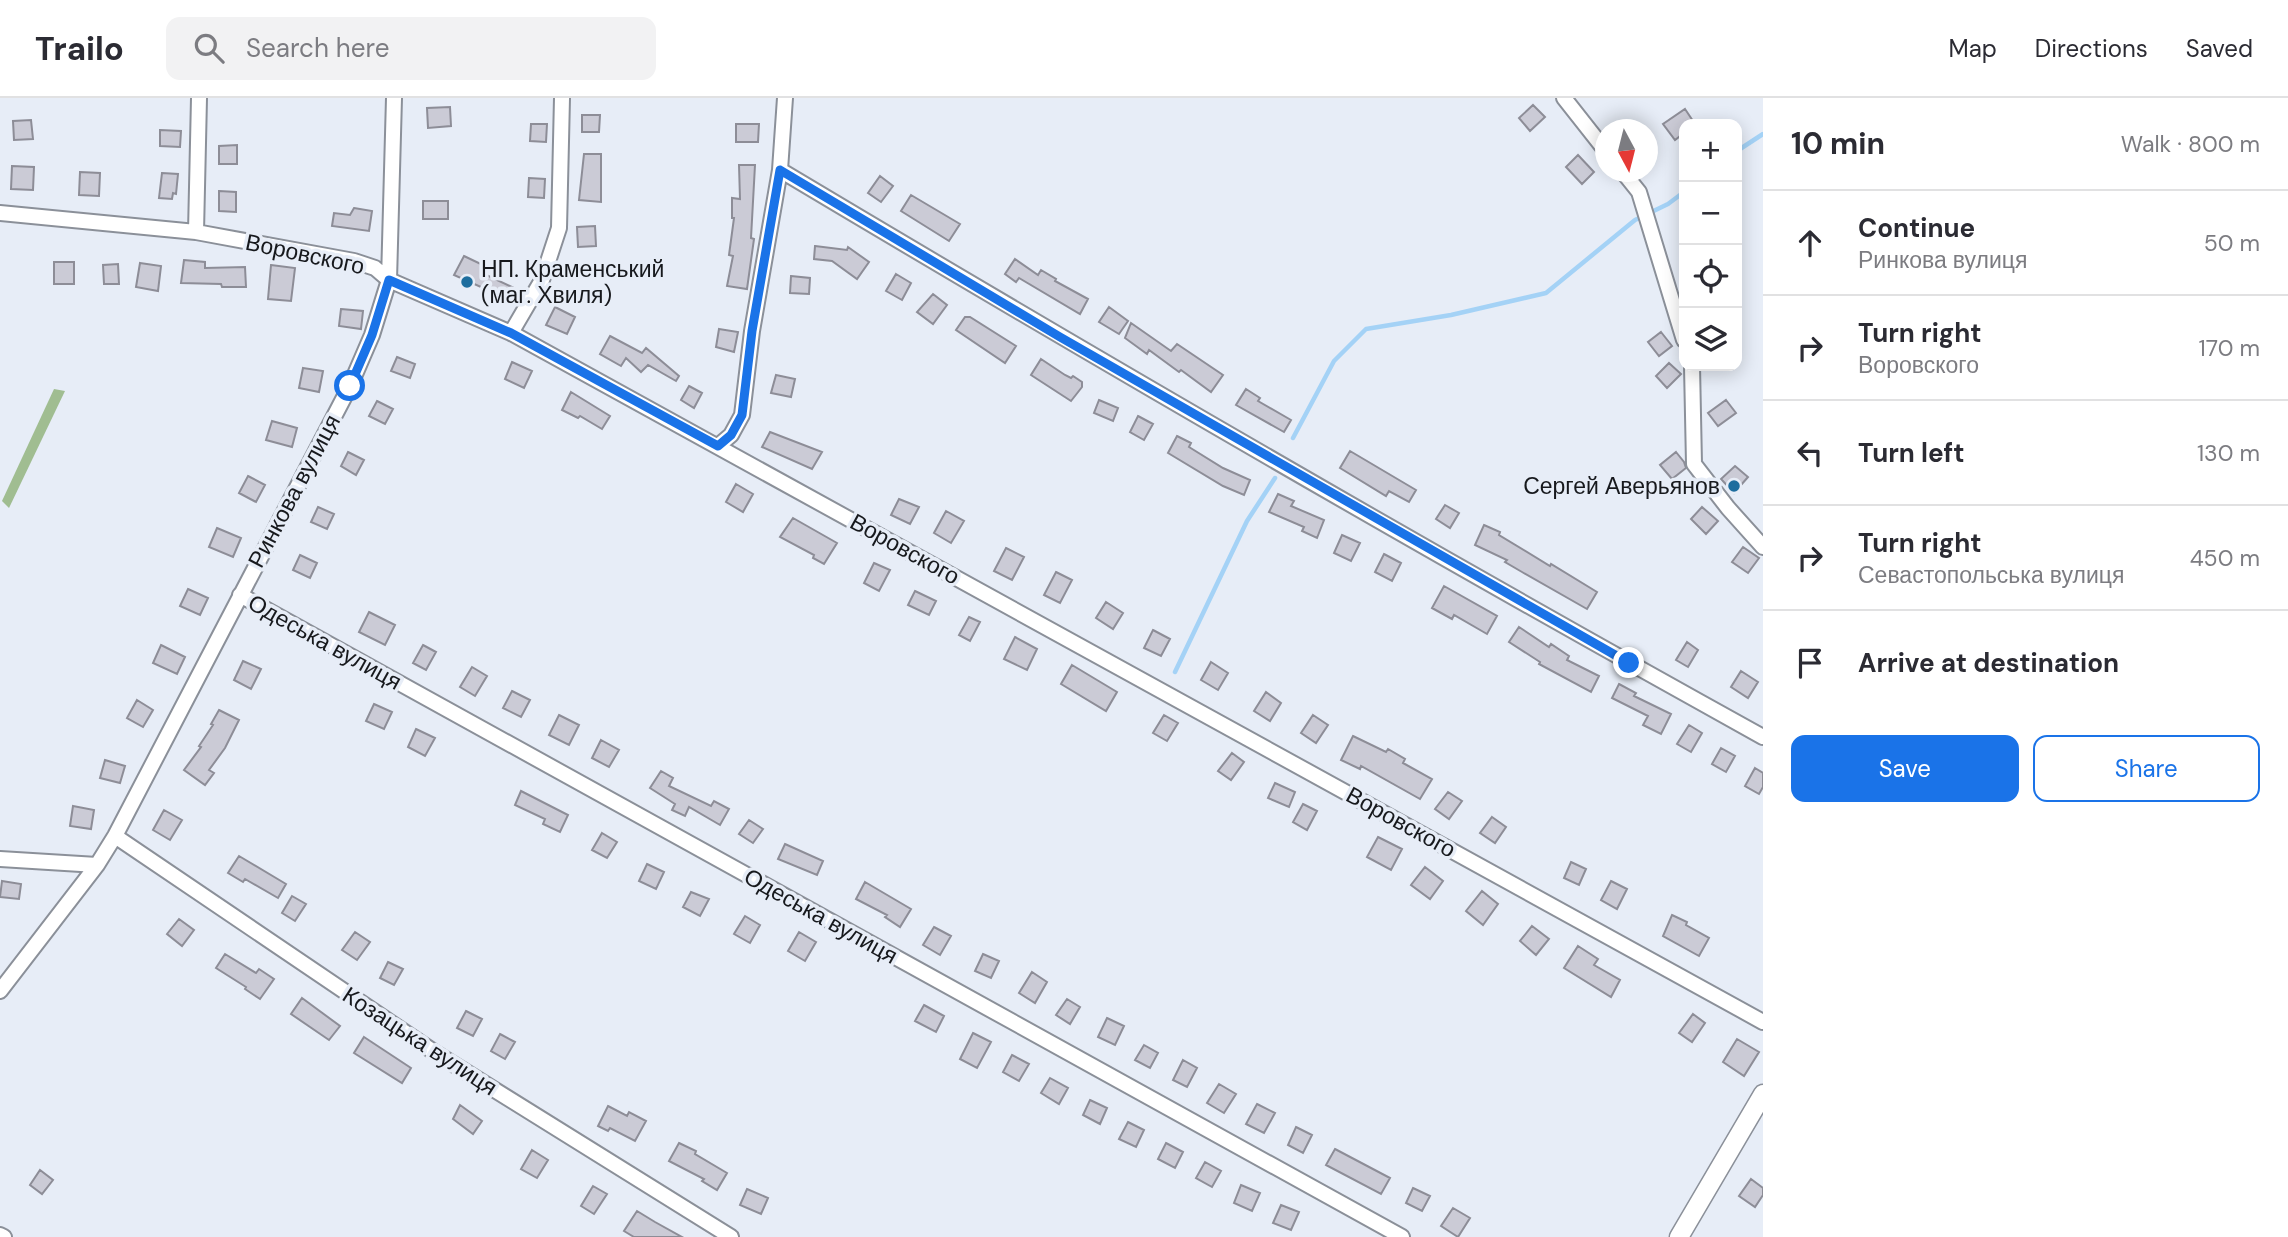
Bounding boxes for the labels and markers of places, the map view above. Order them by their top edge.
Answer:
place label: НП. Краменський (маг. Хвиля) [481,254,664,310]
marker: НП. Краменський (маг. Хвиля) [459,274,475,290]
place label: Сергей Аверьянов [1523,471,1720,501]
marker: Сергей Аверьянов [1726,478,1742,494]

